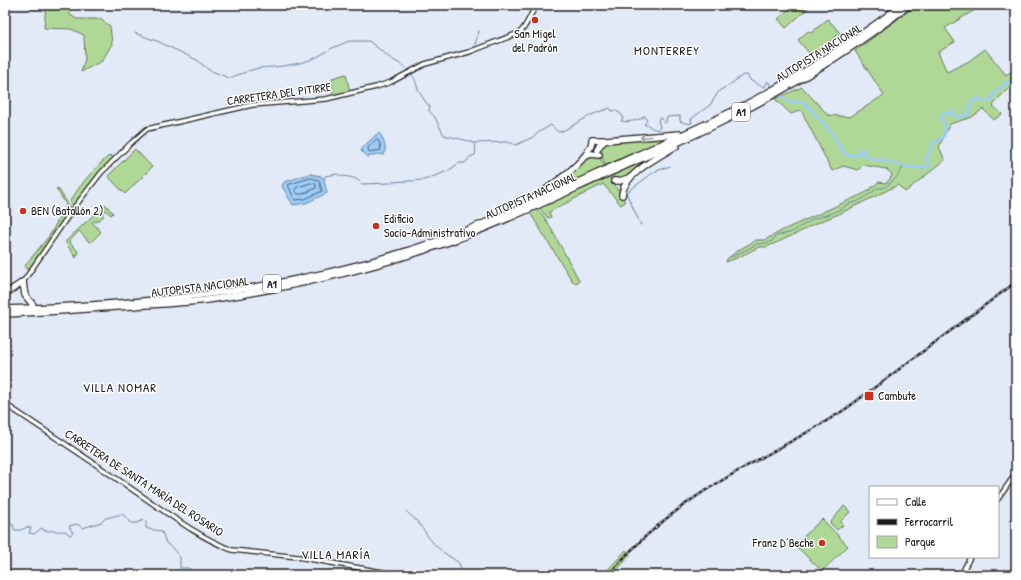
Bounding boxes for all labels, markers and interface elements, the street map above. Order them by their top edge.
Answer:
marker: San Migel del Padrón [530,15,540,25]
street label: AUTOPISTA NACIONAL [773,19,865,86]
place label: San Migel del Padrón [512,25,558,56]
district label: MONTERREY [634,41,700,59]
street label: CARRETERA DEL PITIRRE [226,78,333,109]
road number: A1 [732,103,750,121]
one-way arrow [640,133,653,140]
street label: AUTOPISTA NACIONAL [483,168,580,223]
place label: BEN (Batallón 2) [31,202,103,219]
marker: BEN (Batallón 2) [18,206,28,216]
place label: Edificio Socio-Administrativo [384,210,476,241]
marker: Edificio Socio-Administrativo [371,221,381,231]
street label: AUTOPISTA NACIONAL [150,272,250,301]
road number: A1 [263,275,281,293]
district label: VILLA NOMAR [83,378,157,396]
place label: Cambute [878,387,916,404]
marker: Cambute [863,390,875,402]
street label: CARRETERA DE SANTA MARÍA DEL ROSARIO [62,425,227,541]
legend [869,486,999,558]
text: Calle [905,493,926,510]
text: Ferrocarril [904,513,954,530]
text: Parque [905,533,935,550]
place label: Franz D´Beche [752,534,814,551]
marker: Franz D´Beche [817,538,827,548]
district label: VILLA MARÍA [301,545,371,563]

